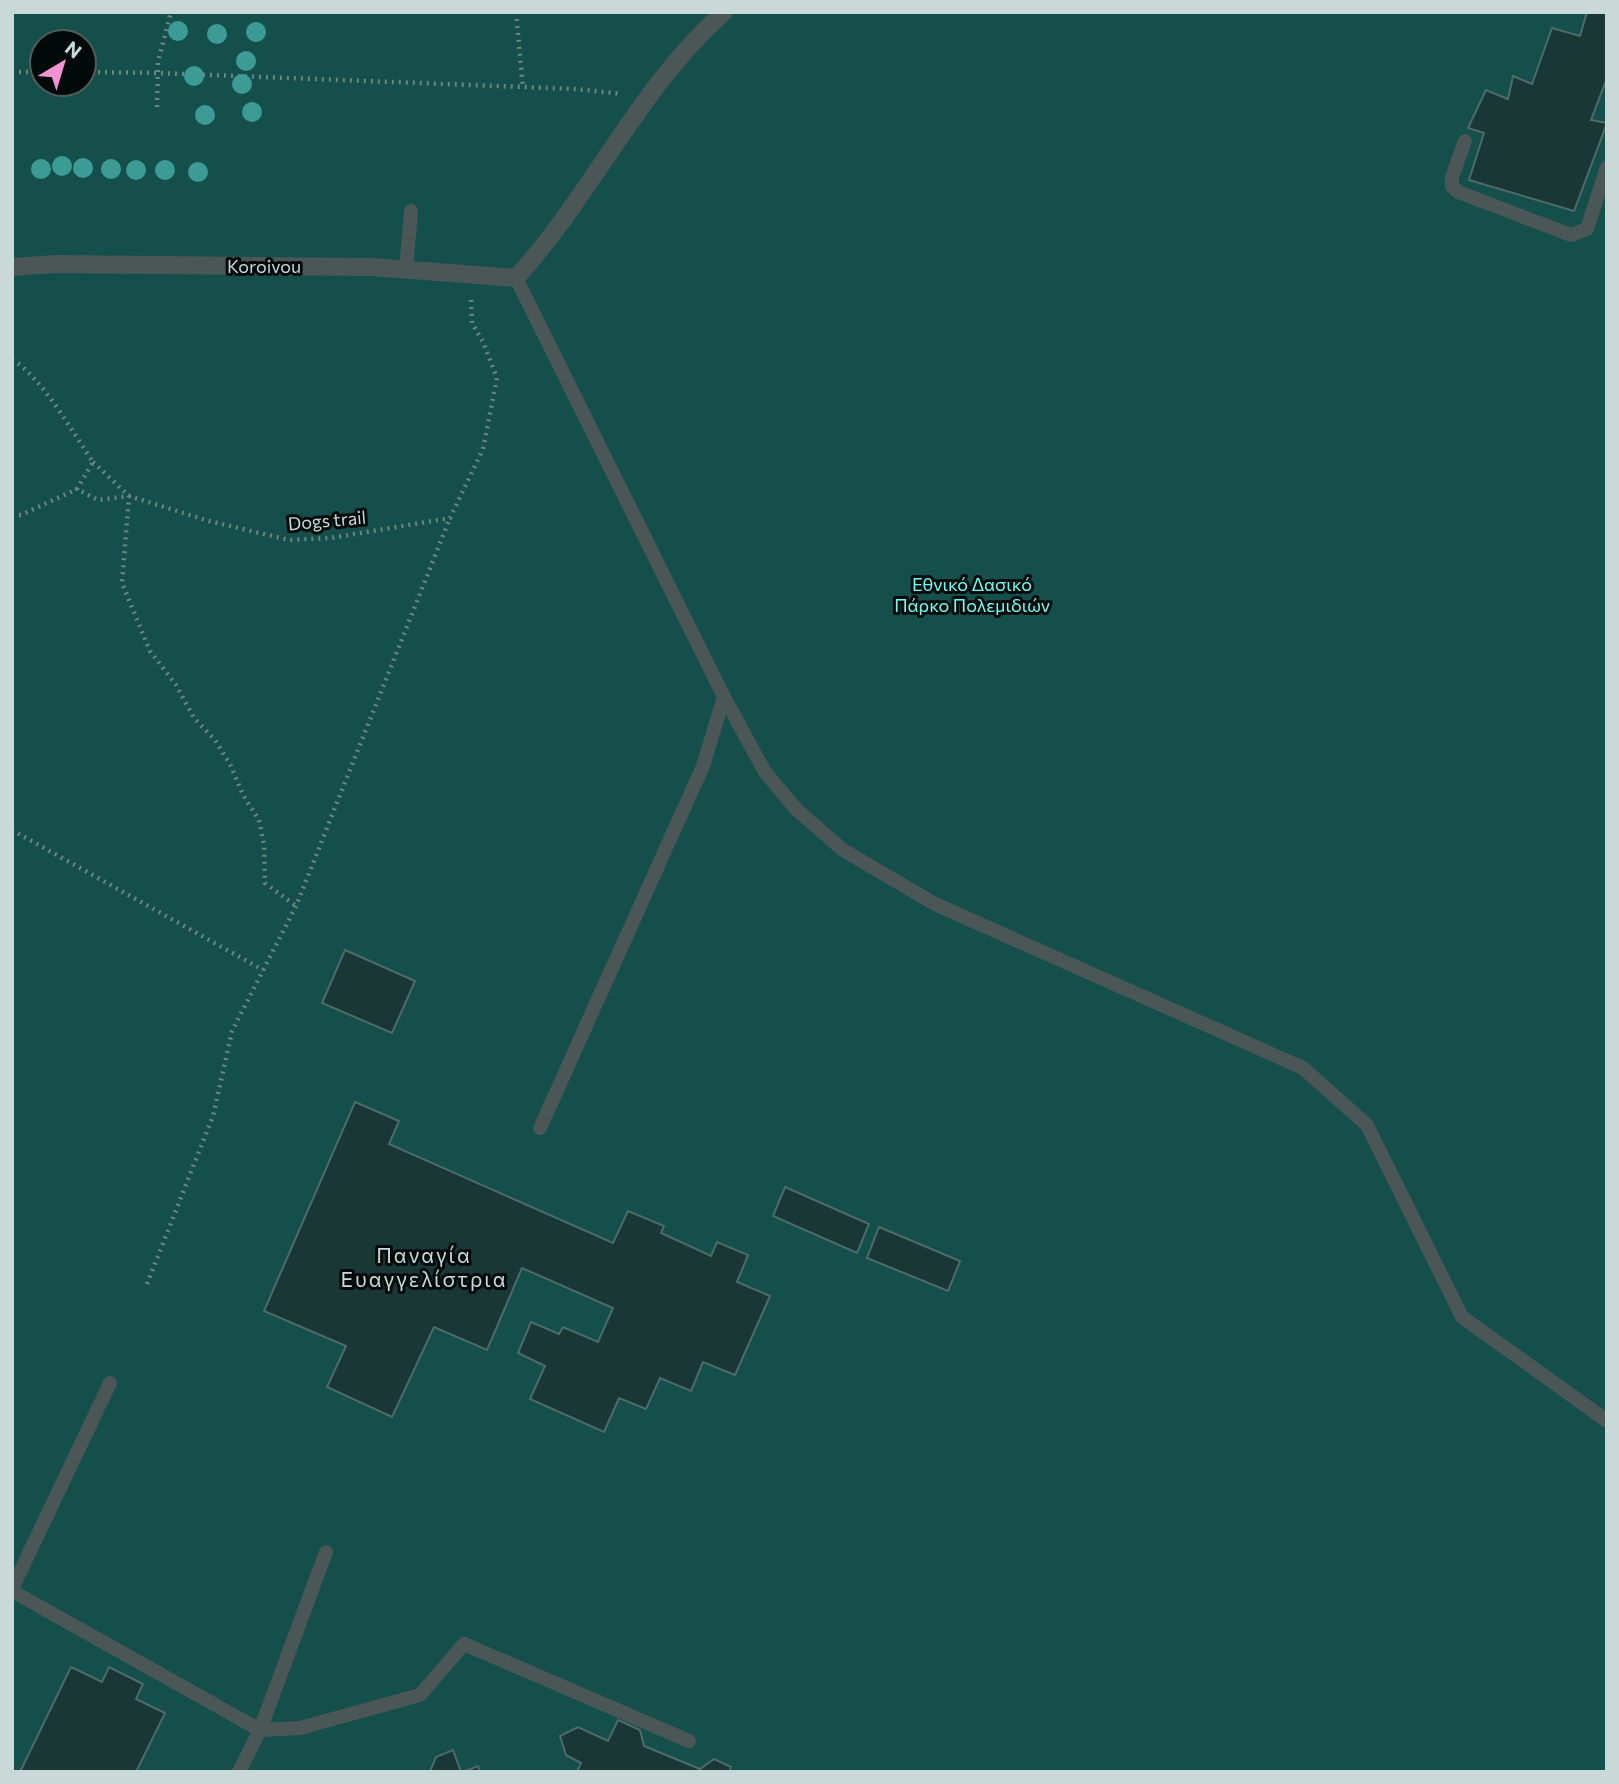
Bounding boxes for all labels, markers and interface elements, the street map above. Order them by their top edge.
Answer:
north arrow [28,28,98,98]
text: N [61,36,86,63]
street label: Koroivou [227,255,301,277]
street label: Dogs trail [287,506,367,534]
park label: Εθνικό Δασικό Πάρκο Πολεμιδιών [894,573,1050,616]
district label: Παναγία Ευαγγελίστρια [340,1242,508,1291]

